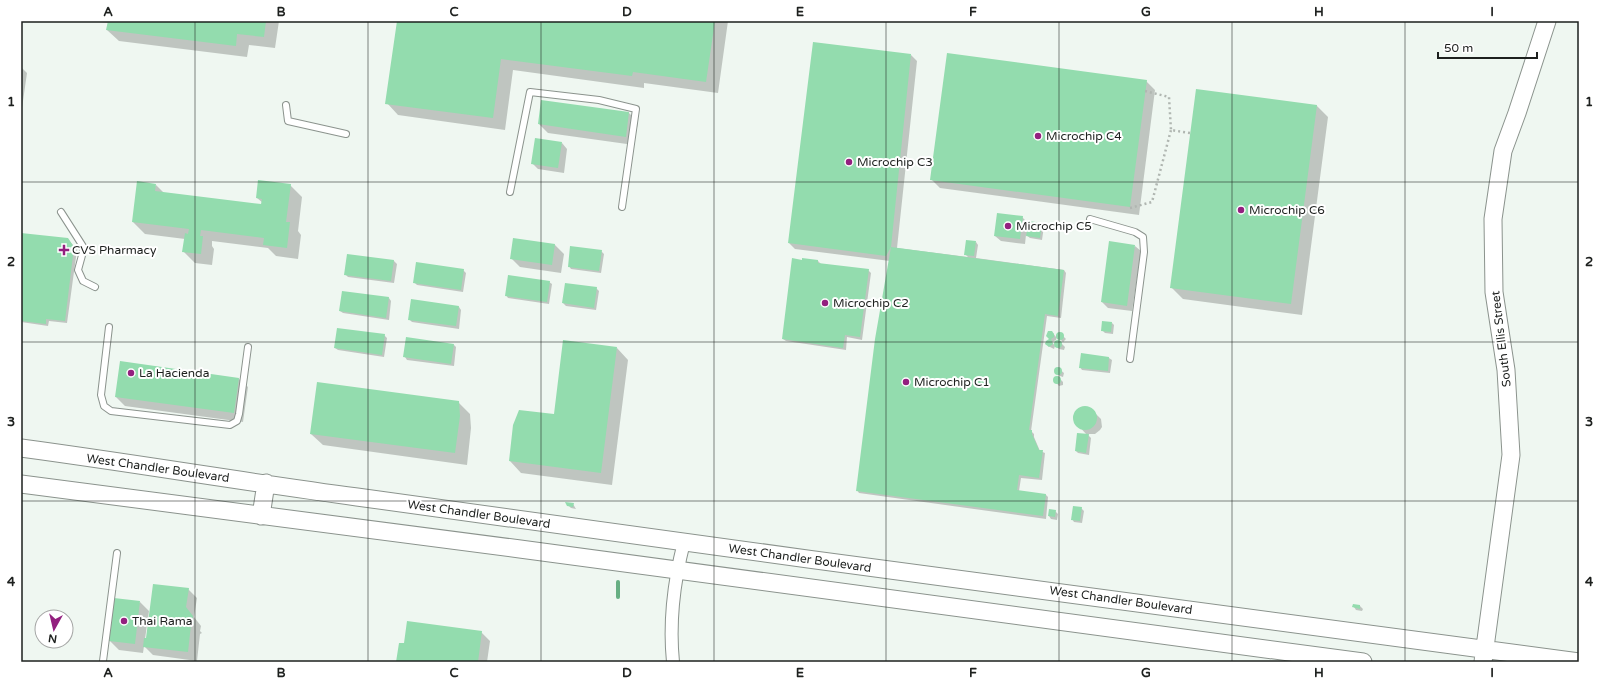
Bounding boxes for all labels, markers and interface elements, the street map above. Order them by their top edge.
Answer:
text: A [103,4,113,20]
text: B [276,4,286,20]
text: C [449,4,459,20]
text: D [622,4,632,20]
text: E [796,4,804,20]
text: F [969,4,977,20]
text: G [1141,4,1151,20]
text: H [1314,4,1324,20]
text: I [1490,4,1494,20]
scale bar [1438,34,1537,60]
text: 50 m [1444,41,1473,55]
text: 1 [7,94,15,110]
text: 1 [1585,94,1593,110]
place label: Microchip C4 [1046,129,1122,143]
marker: Microchip C4 [1033,131,1043,141]
place label: Microchip C3 [857,155,933,169]
marker: Microchip C3 [844,157,854,167]
place label: Microchip C6 [1249,203,1325,217]
marker: Microchip C6 [1236,205,1246,215]
place label: Microchip C5 [1016,219,1092,233]
marker: Microchip C5 [1003,221,1013,231]
place label: CVS Pharmacy [72,243,157,257]
marker: CVS Pharmacy [59,245,69,255]
text: 2 [7,254,15,270]
text: 2 [1585,254,1593,270]
street label: South Ellis Street [1488,290,1514,388]
place label: Microchip C2 [833,296,909,310]
marker: Microchip C2 [820,298,830,308]
place label: La Hacienda [139,366,209,380]
marker: La Hacienda [126,368,136,378]
place label: Microchip C1 [914,375,990,389]
marker: Microchip C1 [901,377,911,387]
text: 3 [7,414,15,430]
text: 3 [1585,414,1593,430]
street label: West Chandler Boulevard [86,451,230,485]
street label: West Chandler Boulevard [407,497,551,531]
street label: West Chandler Boulevard [728,541,872,575]
text: 4 [7,574,16,590]
text: 4 [1585,574,1594,590]
street label: West Chandler Boulevard [1049,583,1193,617]
north arrow [34,609,74,649]
place label: Thai Rama [132,614,192,628]
marker: Thai Rama [119,616,129,626]
text: N [47,631,58,645]
text: A [103,665,113,681]
text: B [276,665,286,681]
text: C [449,665,459,681]
text: D [622,665,632,681]
text: E [796,665,804,681]
text: F [969,665,977,681]
text: G [1141,665,1151,681]
text: H [1314,665,1324,681]
text: I [1490,665,1494,681]

